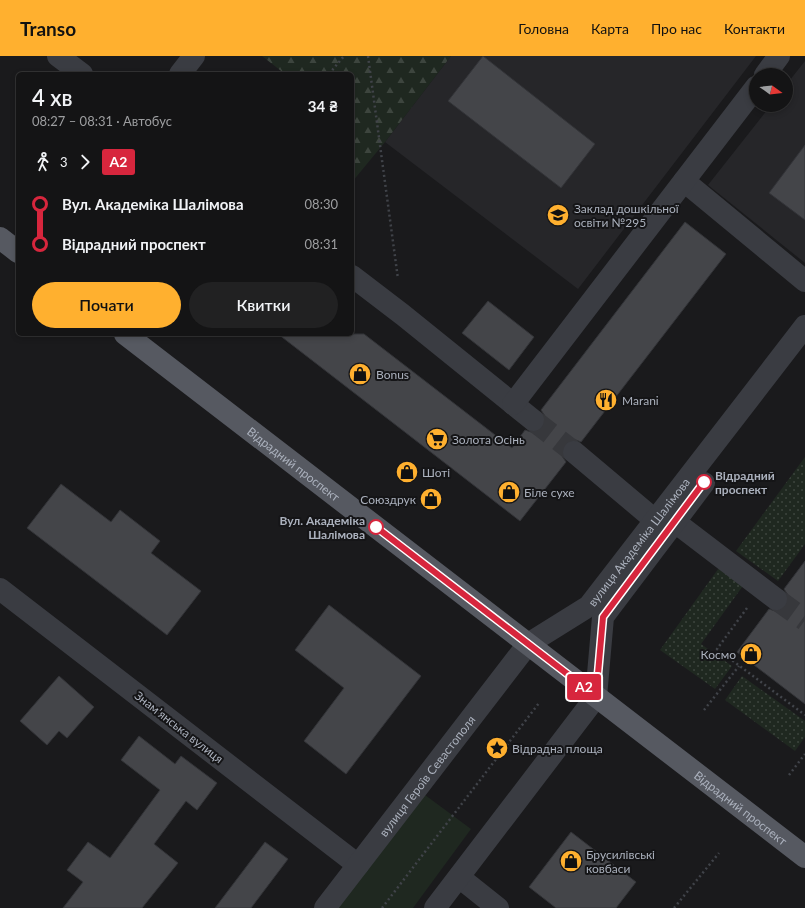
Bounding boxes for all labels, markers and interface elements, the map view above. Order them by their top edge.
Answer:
text: Transo [20,17,76,40]
text: Головна [518,20,569,37]
text: Карта [591,20,629,37]
text: Про нас [651,20,702,37]
text: Контакти [724,20,785,37]
north arrow [749,68,793,112]
map controls [749,68,793,112]
text: 4 хв [32,84,72,111]
text: 34 ₴ [308,97,338,115]
text: 08:27 – 08:31 · Автобус [32,113,172,129]
icon: walk [32,151,54,173]
icon: forward [74,151,96,173]
text: А2 [110,153,127,170]
text: 3 [60,154,68,170]
text: Вул. Академіка Шалімова [62,195,244,213]
text: 08:30 [305,196,338,212]
place label: Заклад дошкільної освіти №295 [574,201,680,230]
school or university icon: Заклад дошкільної освіти №295 [545,202,571,228]
text: Відрадний проспект [62,235,206,253]
text: 08:31 [305,236,338,252]
button: Почати [32,282,181,328]
button: Квитки [189,282,338,328]
shop icon: Bonus [347,361,373,387]
place label: Bonus [376,367,409,382]
restaurant icon: Marani [593,387,619,413]
place label: Marani [622,393,659,408]
street label: Відрадний проспект [244,423,343,504]
supermarket icon: Золота Осінь [424,426,450,452]
place label: Золота Осінь [452,432,525,447]
shop icon: Шоті [394,459,420,485]
place label: Шоті [422,465,450,480]
place label: Відрадний проспект [715,468,775,497]
marker: Відрадний проспект [696,474,712,490]
street label: вулиця Академіка Шалімова [584,475,693,609]
shop icon: Біле сухе [496,479,522,505]
place label: Біле сухе [524,485,575,500]
shop icon: Союздрук [418,486,444,512]
place label: Союздрук [360,492,417,507]
place label: Вул. Академіка Шалімова [279,513,365,542]
marker: Вул. Академіка Шалімова [368,519,384,535]
shop icon: Космо [738,641,764,667]
place label: Космо [701,647,736,662]
line badge: А2 [566,674,602,700]
text: А2 [575,678,593,695]
street label: Знамʼянська вулиця [132,688,226,766]
street label: вулиця Героїв Севастополя [376,712,478,839]
place icon: Відрадна площа [484,735,510,761]
place label: Відрадна площа [512,741,603,756]
street label: Відрадний проспект [691,767,790,848]
place label: Брусилівські ковбаси [586,847,655,876]
shop icon: Брусилівські ковбаси [558,848,584,874]

